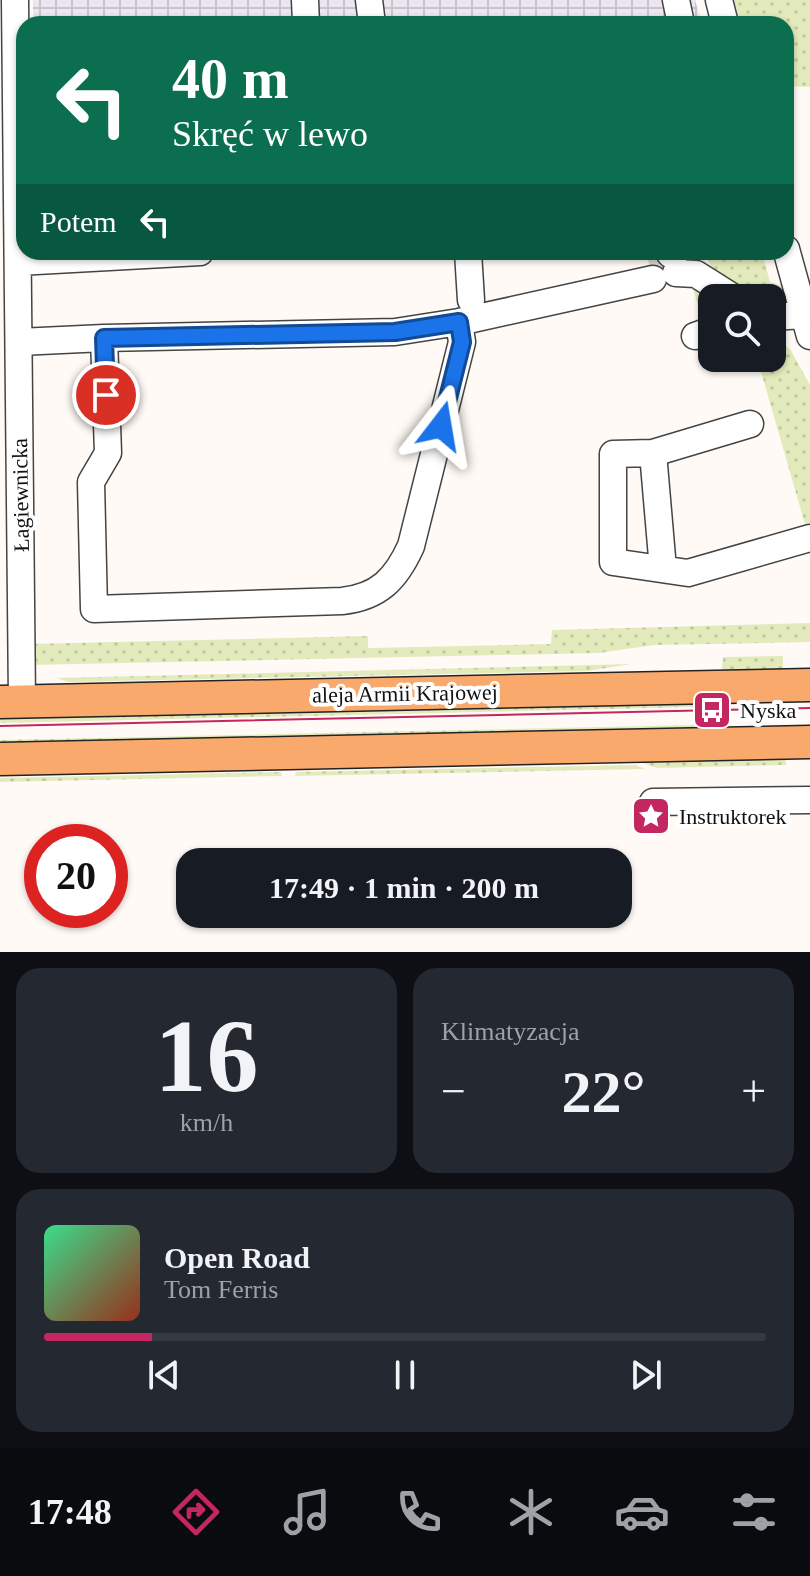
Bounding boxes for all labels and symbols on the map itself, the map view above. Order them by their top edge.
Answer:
pin [72,361,140,429]
position arrow [399,384,483,468]
street label: Łagiewnicka [7,438,34,552]
street label: aleja Armii Krajowej [312,679,498,708]
bus stop icon: Nyska [691,689,733,731]
place label: Nyska [740,698,796,723]
place icon: Instruktorek [630,795,672,837]
place label: Instruktorek [679,804,787,829]
speed limit sign: 20 [24,824,128,928]

